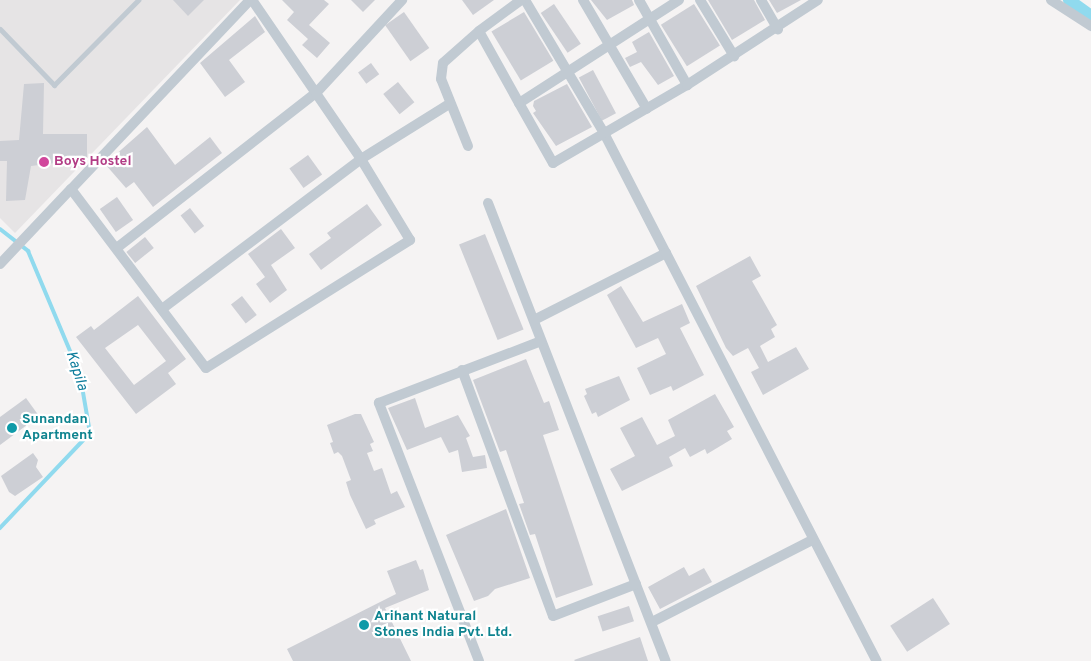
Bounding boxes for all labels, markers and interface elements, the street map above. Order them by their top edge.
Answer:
place label: Boys Hostel [54,154,131,170]
marker: Boys Hostel [38,156,50,168]
water label: Kapila [61,349,91,393]
place label: Sunandan Apartment [22,412,93,444]
marker: Sunandan Apartment [6,422,18,434]
place label: Arihant Natural Stones India Pvt. Ltd. [374,609,512,642]
marker: Arihant Natural Stones India Pvt. Ltd. [358,619,370,631]

